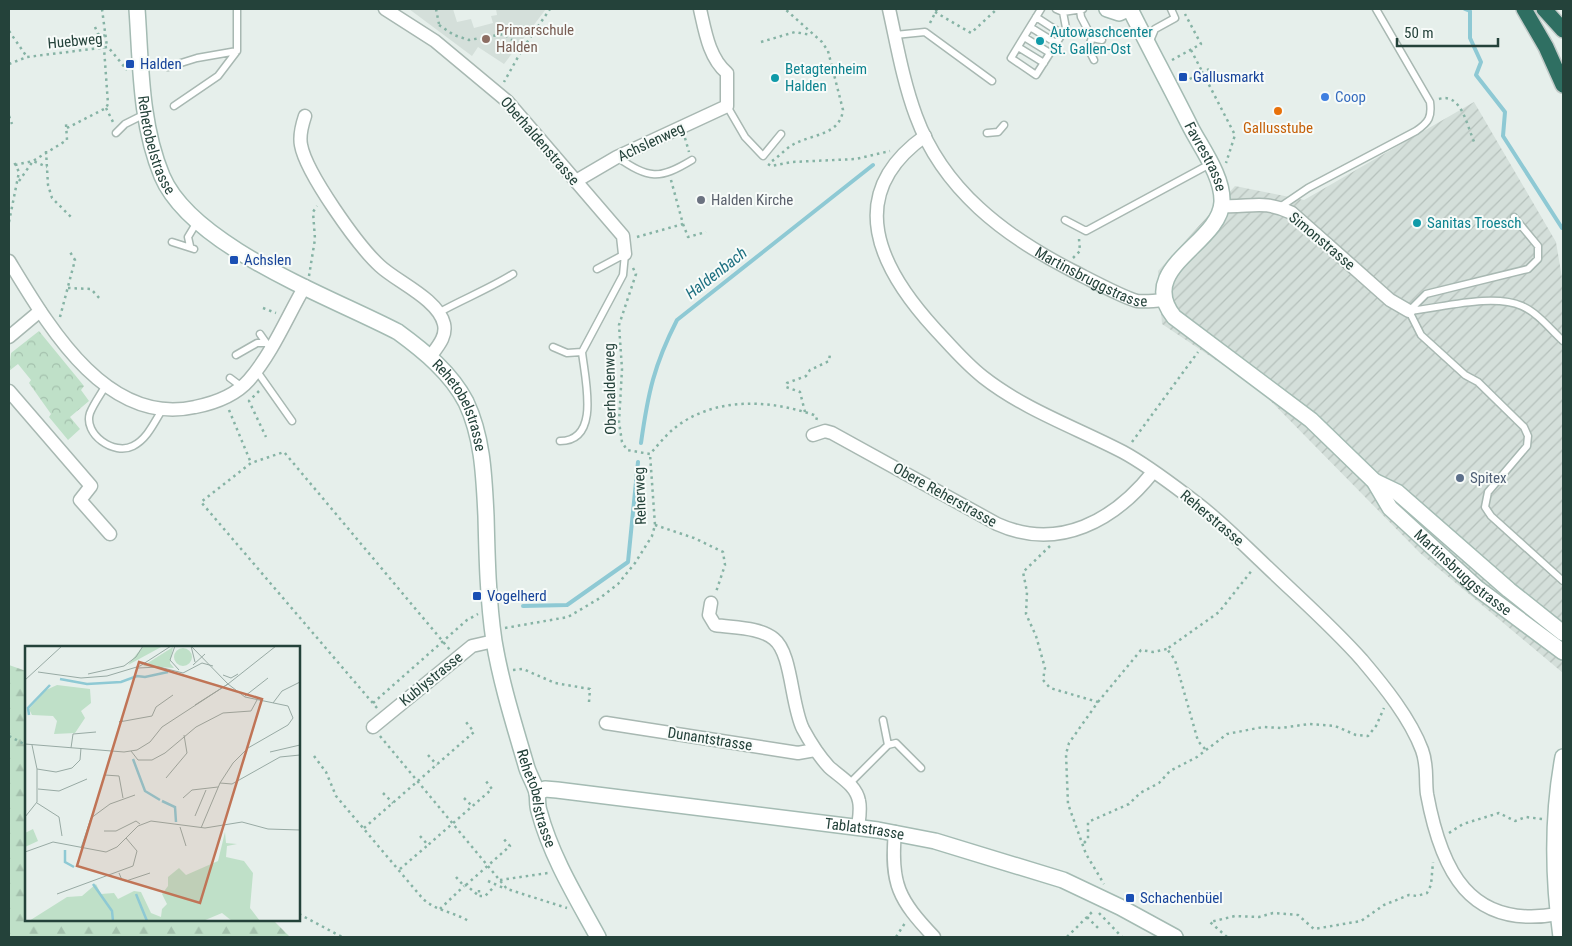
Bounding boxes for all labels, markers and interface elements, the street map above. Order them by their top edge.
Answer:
scale bar [1397,15,1498,47]
place label: Primarschule Halden [496,21,574,56]
place label: Autowaschcenter St. Gallen-Ost [1050,23,1153,58]
text: 50 m [1404,24,1434,42]
street label: Huebweg [47,30,103,52]
marker: Primarschule Halden [480,33,492,45]
marker: Autowaschcenter St. Gallen-Ost [1034,35,1046,47]
place label: Halden [140,55,182,73]
marker: Halden [124,58,136,70]
place label: Betagtenheim Halden [785,60,867,95]
place label: Gallusmarkt [1193,68,1264,86]
marker: Gallusmarkt [1177,71,1189,83]
marker: Betagtenheim Halden [769,72,781,84]
place label: Coop [1335,88,1366,106]
marker: Coop [1319,91,1331,103]
street label: Oberhaldenstrasse [497,93,583,189]
street label: Rehetobelstrasse [134,94,179,198]
marker: Gallusstube [1272,105,1284,117]
street label: Achslenweg [615,119,687,165]
street label: Favrestrasse [1181,119,1230,193]
place label: Gallusstube [1243,119,1313,137]
place label: Halden Kirche [711,191,793,209]
marker: Halden Kirche [695,194,707,206]
street label: Simonstrasse [1285,208,1359,274]
place label: Sanitas Troesch [1427,214,1522,232]
marker: Sanitas Troesch [1411,217,1423,229]
water label: Haldenbach [681,243,751,303]
street label: Martinsbruggstrasse [1032,243,1147,311]
place label: Achslen [244,251,291,269]
marker: Achslen [228,254,240,266]
street label: Oberhaldenweg [600,343,620,435]
street label: Rehetobelstrasse [428,355,489,453]
street label: Obere Reherstrasse [890,459,1000,531]
street label: Reherweg [630,467,650,525]
place label: Spitex [1470,469,1507,487]
marker: Spitex [1454,472,1466,484]
street label: Reherstrasse [1177,486,1247,550]
street label: Martinsbruggstrasse [1410,526,1515,619]
place label: Vogelherd [487,587,547,605]
marker: Vogelherd [471,590,483,602]
inset map [25,646,300,921]
street label: Kublystrasse [396,648,466,710]
street label: Dunantstrasse [666,723,754,755]
street label: Rehetobelstrasse [513,747,560,850]
street label: Tablatstrasse [824,814,906,844]
place label: Schachenbüel [1140,889,1223,907]
marker: Schachenbüel [1124,892,1136,904]

